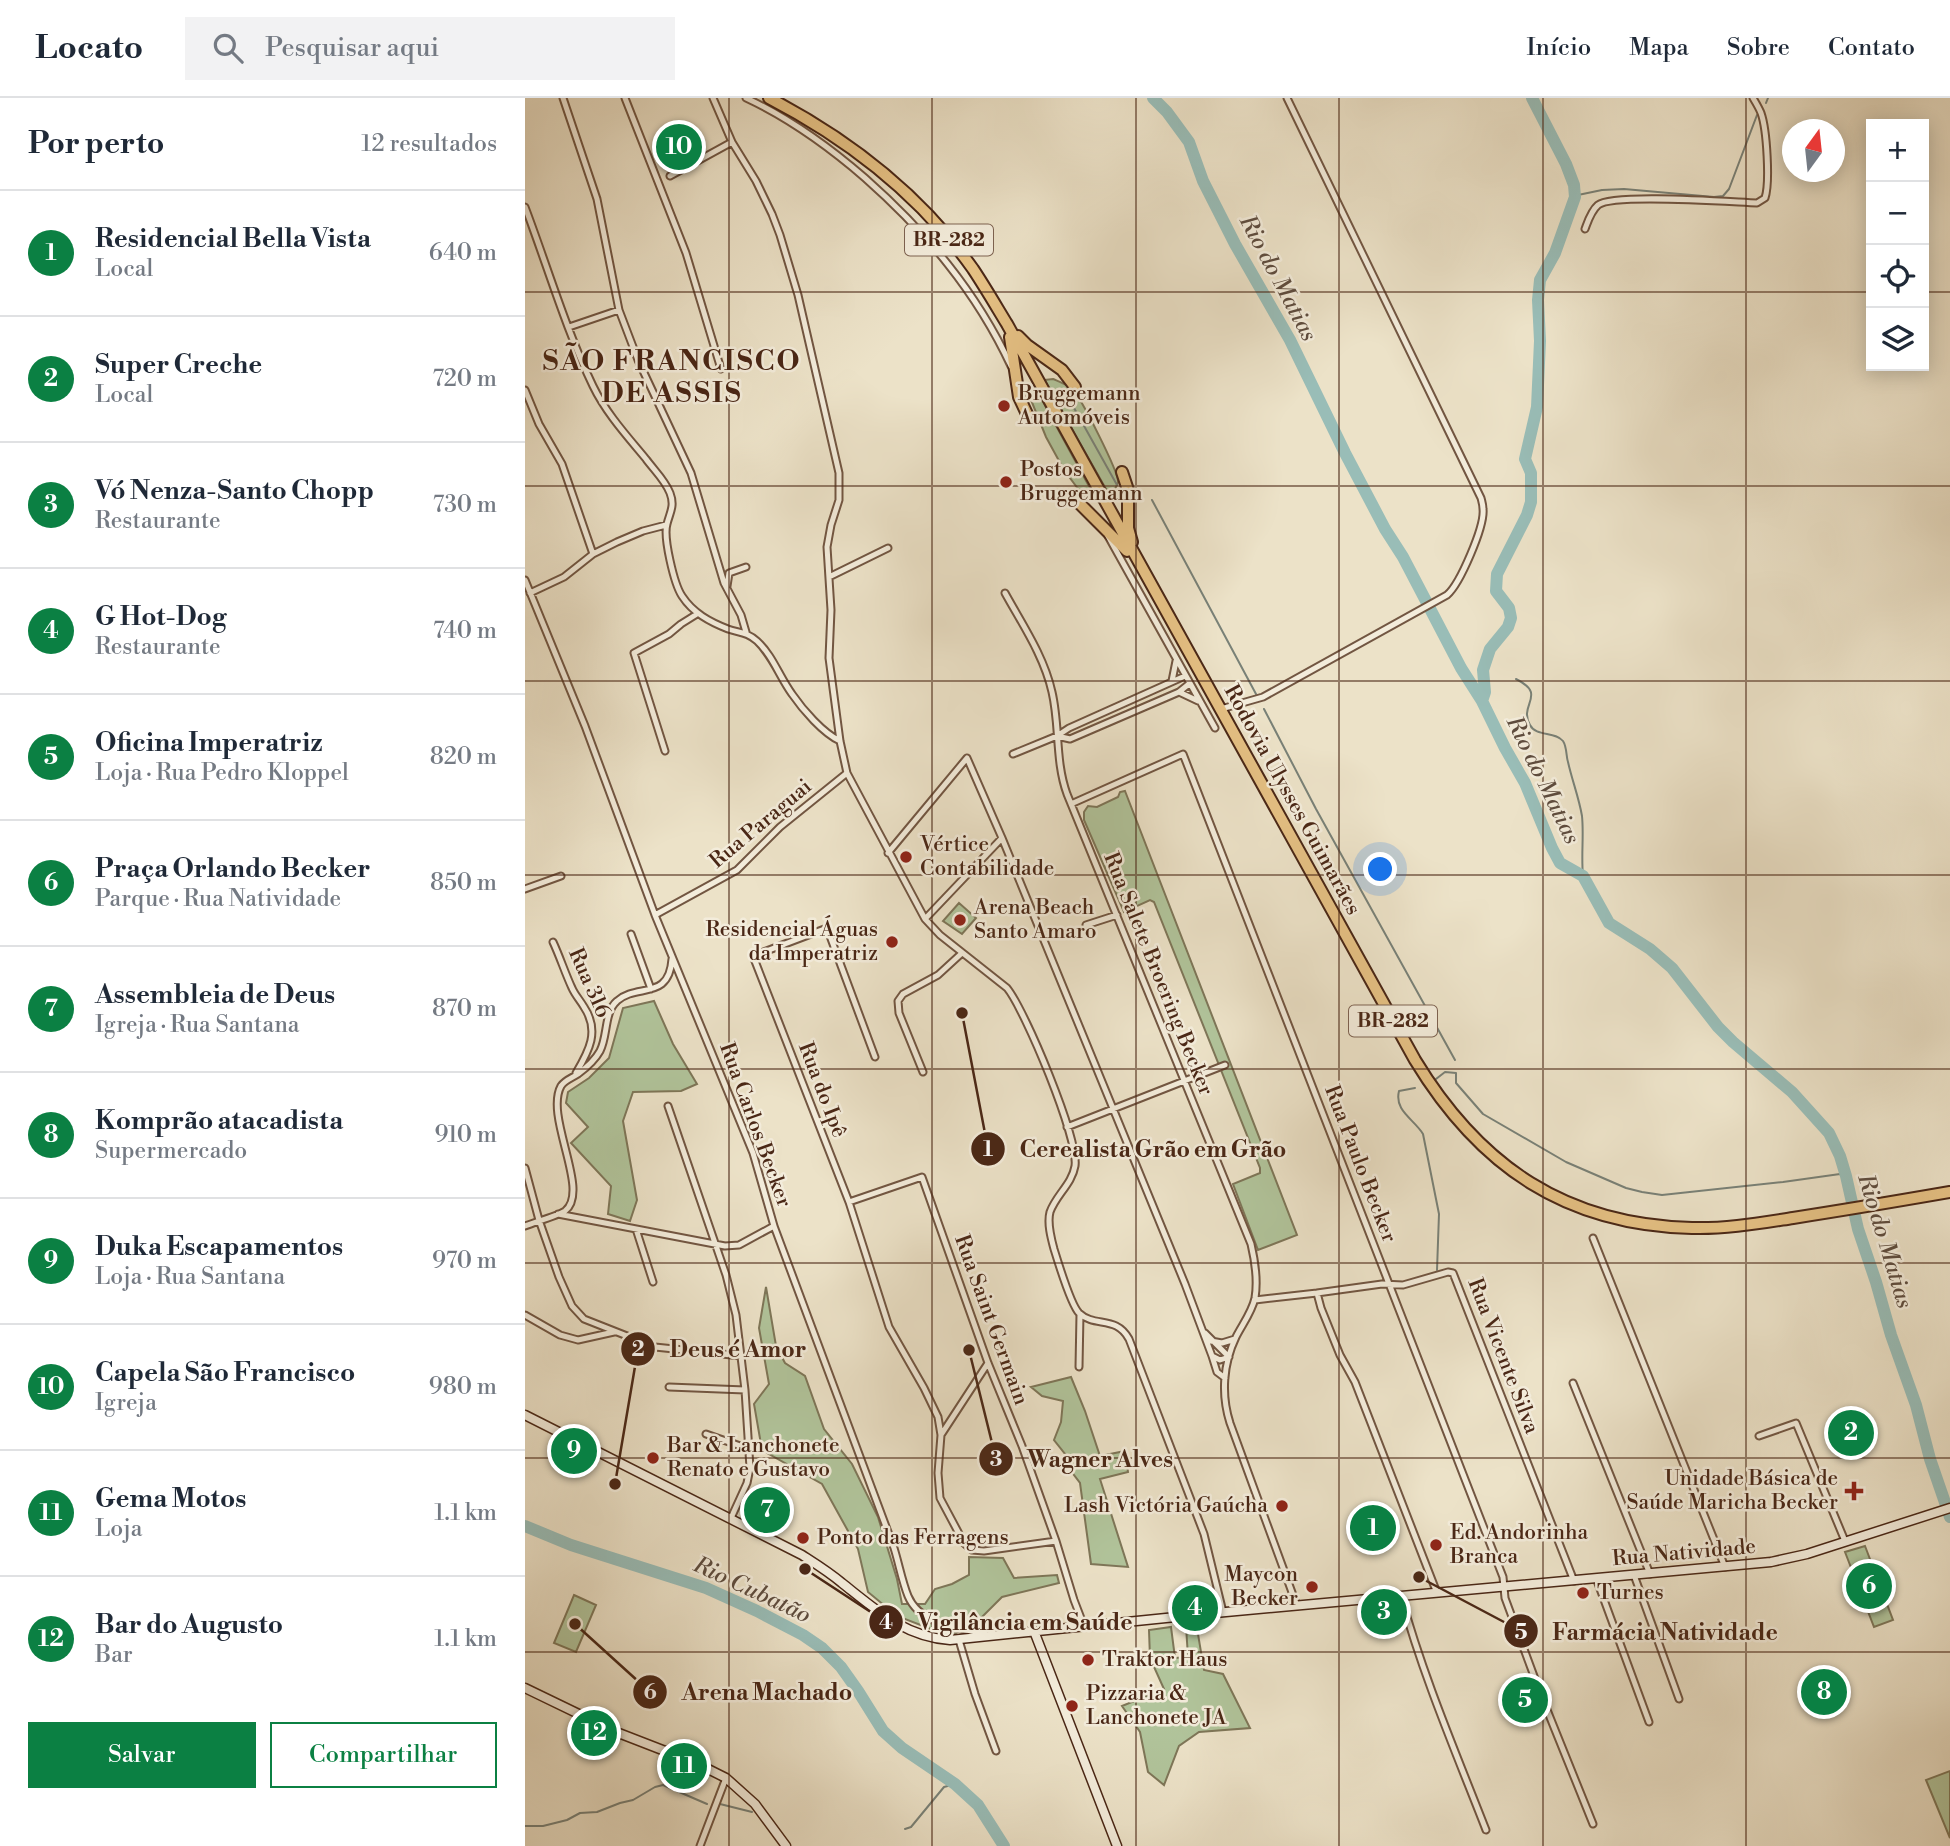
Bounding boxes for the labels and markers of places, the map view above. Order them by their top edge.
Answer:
pin: 10 [656,121,702,173]
place label: Bruggemann Automóveis [1017,381,1141,431]
marker: Bruggemann Automóveis [996,398,1012,414]
place label: Postos Bruggemann [1019,457,1143,507]
marker: Postos Bruggemann [998,474,1014,490]
place label: Vértice Contabilidade [919,832,1054,882]
marker: Vértice Contabilidade [898,849,914,865]
place label: Arena Beach Santo Amaro [973,895,1097,945]
marker: Arena Beach Santo Amaro [952,912,968,928]
place label: Residencial Águas da Imperatriz [706,915,878,967]
marker: Residencial Águas da Imperatriz [884,934,900,950]
callout: Cerealista Grão em Grão [971,1127,1300,1171]
callout: Deus é Amor [621,1327,821,1371]
pin: 2 [1828,1407,1874,1459]
pin: 9 [551,1425,597,1477]
place label: Bar & Lanchonete Renato e Gustavo [666,1433,840,1483]
callout: Wagner Alves [978,1437,1187,1481]
marker: Bar & Lanchonete Renato e Gustavo [645,1450,661,1466]
place label: Unidade Básica de Saúde Maricha Becker [1627,1466,1838,1516]
marker: Unidade Básica de Saúde Maricha Becker [1844,1481,1864,1501]
pin: 7 [744,1484,790,1536]
place label: Lash Victória Gaúcha [1064,1493,1268,1519]
marker: Lash Victória Gaúcha [1274,1498,1290,1514]
pin: 1 [1350,1502,1396,1554]
place label: Ed. Andorinha Branca [1449,1520,1589,1570]
place label: Ponto das Ferragens [817,1525,1009,1551]
marker: Ponto das Ferragens [795,1530,811,1546]
marker: Ed. Andorinha Branca [1428,1537,1444,1553]
pin: 6 [1846,1560,1892,1612]
place label: Maycon Becker [1224,1562,1298,1612]
marker: Maycon Becker [1304,1579,1320,1595]
place label: Turnes [1597,1580,1664,1606]
pin: 4 [1172,1582,1218,1634]
marker: Turnes [1575,1585,1591,1601]
pin: 3 [1361,1586,1407,1638]
callout: Vigilância em Saúde [868,1600,1146,1644]
callout: Farmácia Natividade [1504,1609,1792,1653]
place label: Traktor Haus [1102,1647,1227,1673]
marker: Traktor Haus [1080,1652,1096,1668]
pin: 8 [1801,1666,1847,1718]
callout: Arena Machado [633,1670,867,1714]
pin: 5 [1502,1674,1548,1726]
place label: Pizzaria & Lanchonete JA [1086,1681,1227,1731]
marker: Pizzaria & Lanchonete JA [1064,1698,1080,1714]
pin: 12 [571,1707,617,1759]
pin: 11 [661,1740,707,1792]

